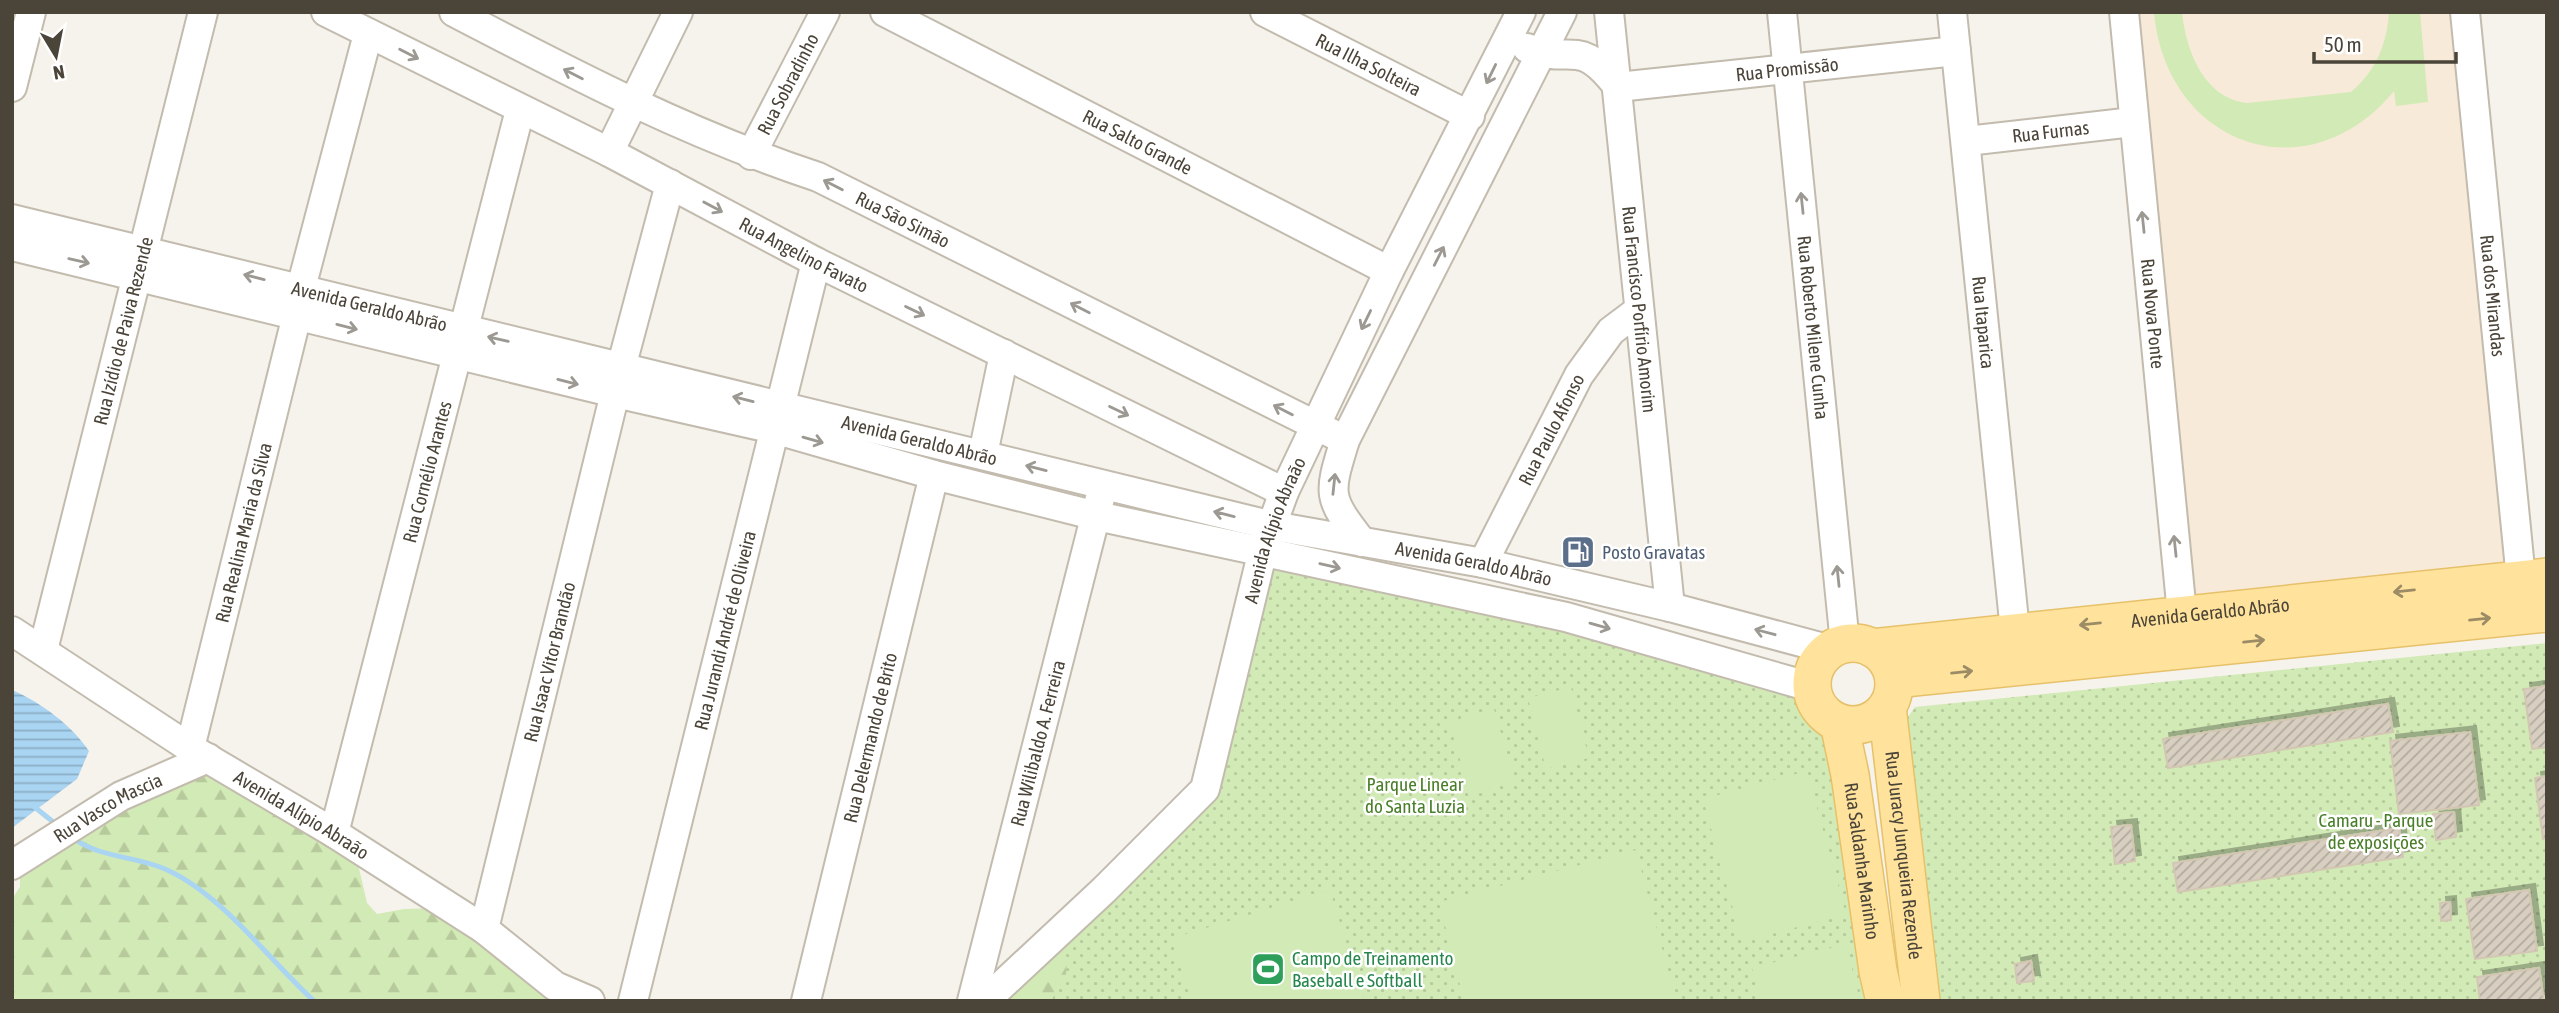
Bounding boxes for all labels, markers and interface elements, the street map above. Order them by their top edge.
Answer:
north arrow [21,21,91,91]
scale bar [2314,21,2456,65]
street label: Rua Ilha Solteira [1312,29,1425,100]
street label: Rua Sobradinho [753,30,823,138]
text: 50 m [2324,32,2362,56]
one-way arrow [398,48,418,62]
street label: Rua Promissão [1735,53,1840,85]
text: N [52,61,66,85]
one-way arrow [1483,63,1497,84]
one-way arrow [563,66,584,80]
street label: Rua Salto Grande [1079,105,1196,179]
street label: Rua Furnas [2011,116,2090,147]
one-way arrow [823,177,844,191]
street label: Rua São Simão [852,187,954,252]
one-way arrow [1795,192,1808,215]
one-way arrow [702,201,723,214]
street label: Rua Francisco Porfírio Amorim [1618,205,1661,414]
street label: Rua Angelino Favato [736,212,872,297]
one-way arrow [2137,212,2150,234]
street label: Rua Roberto Milene Cunha [1793,234,1834,420]
street label: Rua dos Mirandas [2476,234,2510,358]
street label: Rua Izídio de Paiva Rezende [89,235,157,427]
one-way arrow [1433,246,1447,267]
one-way arrow [67,255,90,269]
street label: Rua Nova Ponte [2137,258,2169,370]
one-way arrow [243,270,266,283]
street label: Rua Itaparica [1968,275,1999,370]
street label: Avenida Geraldo Abrão [290,277,450,336]
one-way arrow [1070,301,1091,315]
one-way arrow [904,304,925,318]
one-way arrow [1358,309,1372,330]
one-way arrow [335,321,358,334]
one-way arrow [487,331,510,345]
street label: Rua Paulo Afonso [1514,370,1589,489]
one-way arrow [556,376,579,389]
one-way arrow [732,392,755,405]
street label: Rua Cornélio Arantes [398,398,456,545]
one-way arrow [1273,403,1294,416]
one-way arrow [1108,405,1129,418]
street label: Avenida Geraldo Abrão [840,410,1000,469]
one-way arrow [802,435,824,448]
street label: Rua Realina Maria da Silva [210,440,276,625]
street label: Avenida Alípio Abraão [1240,453,1310,605]
one-way arrow [1025,461,1048,474]
one-way arrow [1327,473,1340,495]
one-way arrow [1213,507,1235,520]
street label: Rua Jurandi André de Oliveira [690,528,760,732]
fuel station icon: Posto Gravatas [1559,533,1597,571]
one-way arrow [2169,535,2182,558]
street label: Avenida Geraldo Abrão [1394,537,1554,590]
place label: Posto Gravatas [1602,541,1705,563]
one-way arrow [1318,559,1341,573]
one-way arrow [1831,565,1844,588]
street label: Rua Isaac Vitor Brandão [519,579,579,744]
one-way arrow [2393,585,2416,598]
street label: Avenida Geraldo Abrão [2130,593,2291,632]
one-way arrow [2468,613,2491,626]
one-way arrow [2079,617,2102,630]
one-way arrow [1588,621,1610,634]
one-way arrow [1754,625,1777,638]
one-way arrow [2242,635,2265,648]
street label: Rua Delermando de Brito [839,650,901,825]
street label: Rua Wilibaldo A. Ferreira [1006,658,1069,829]
one-way arrow [1950,665,1973,678]
street label: Rua Juracy Junqueira Rezende [1881,750,1927,960]
street label: Avenida Alípio Abraão [230,766,373,864]
street label: Rua Vasco Mascia [49,768,166,847]
park label: Parque Linear do Santa Luzia [1365,773,1465,817]
street label: Rua Saldanha Marinho [1840,781,1884,941]
park label: Camaru - Parque de exposições [2319,809,2433,853]
place label: Campo de Treinamento Baseball e Softball [1292,947,1453,991]
sports icon: Campo de Treinamento Baseball e Softball [1249,950,1287,988]

